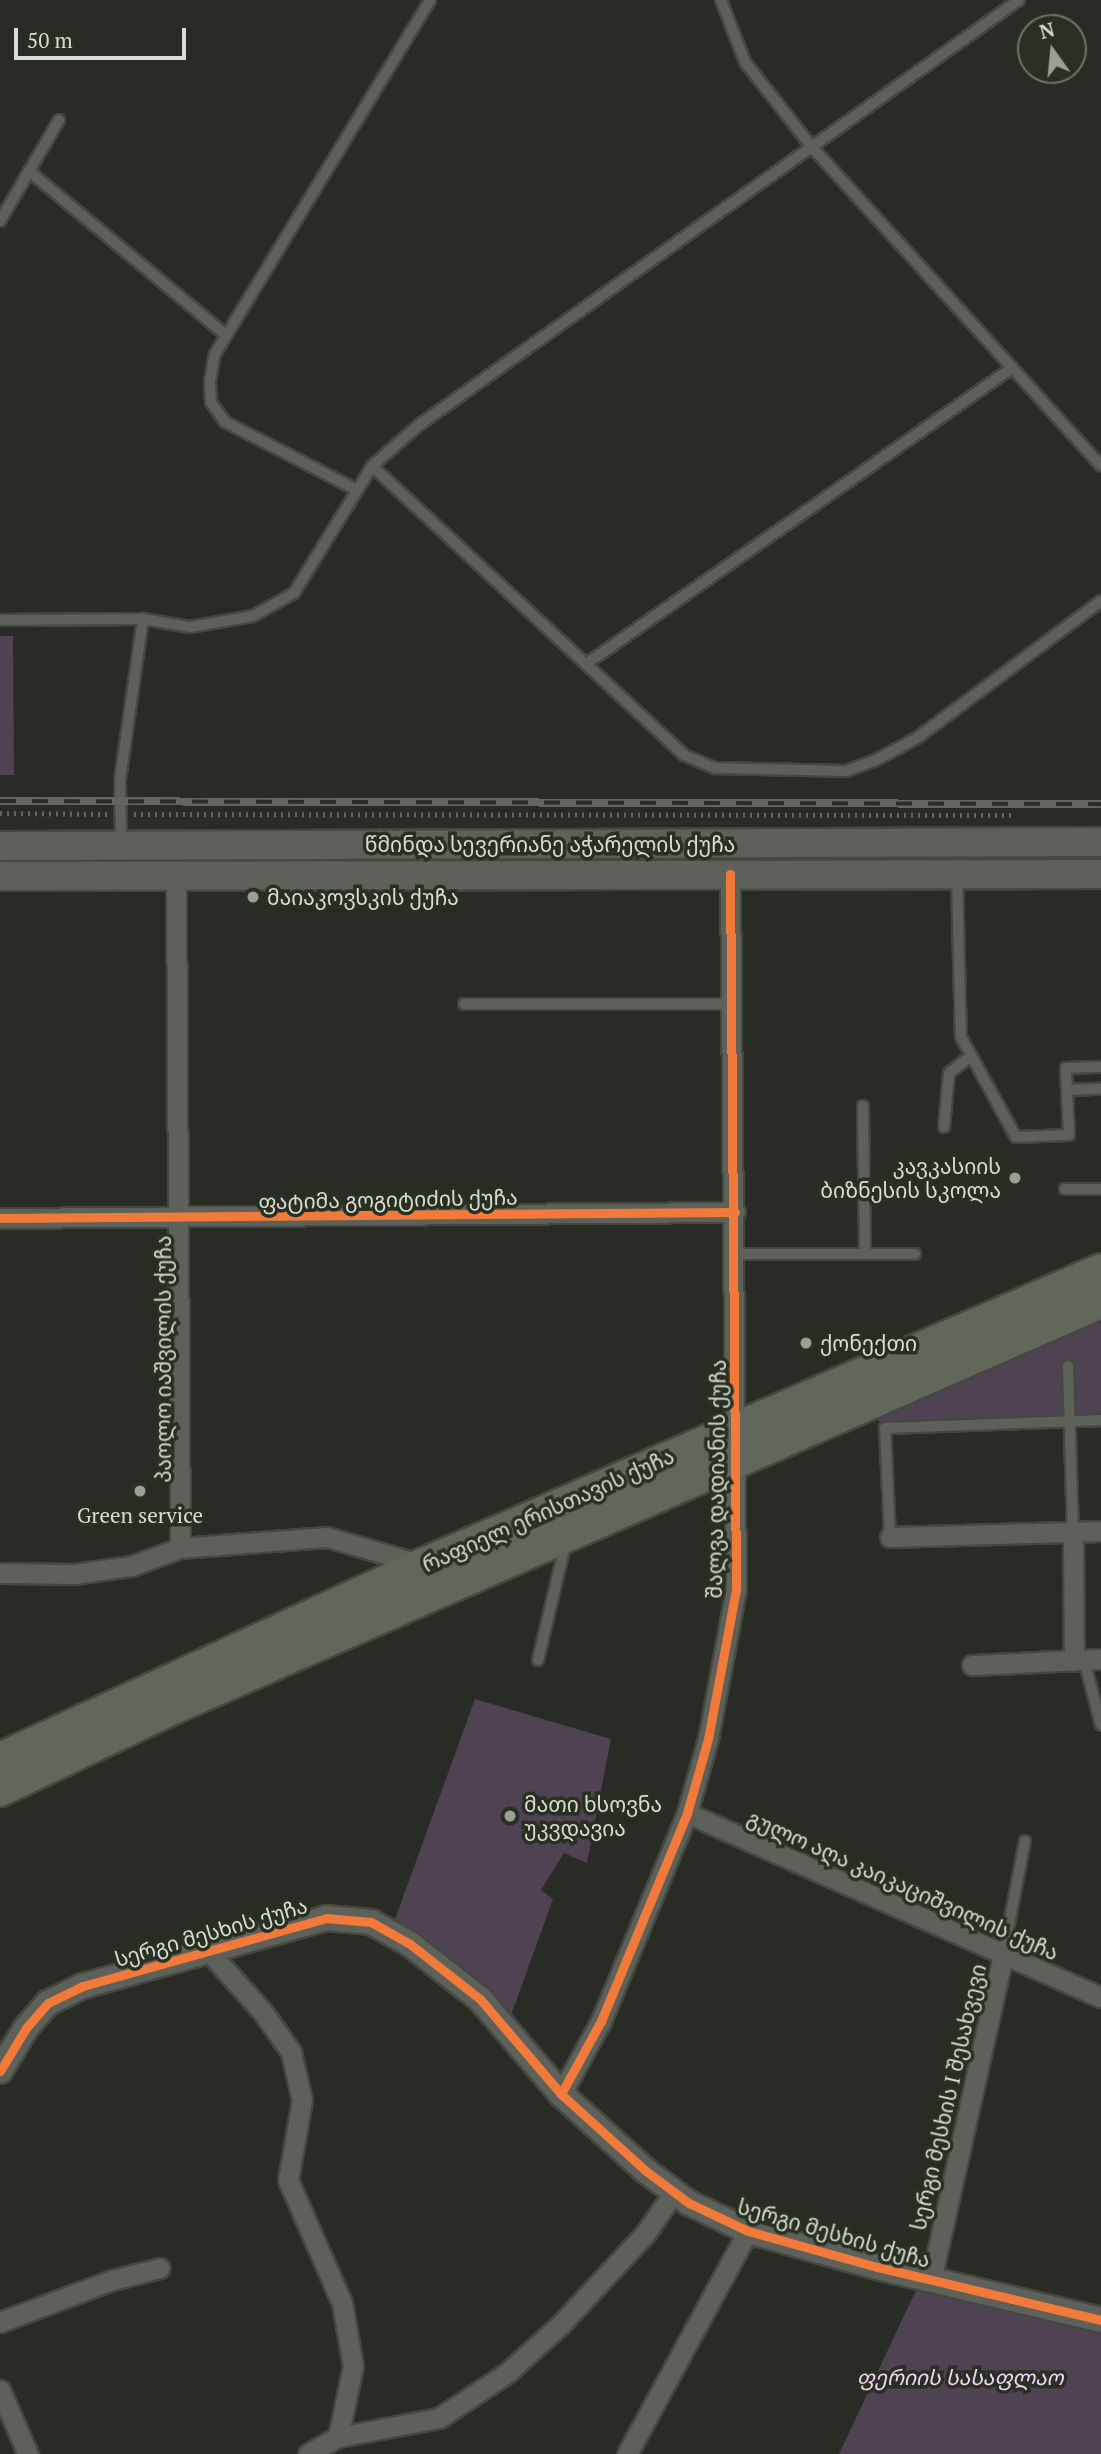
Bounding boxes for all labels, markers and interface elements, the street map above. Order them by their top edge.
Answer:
scale bar [18,14,189,58]
north arrow [1017,14,1087,84]
text: N [1037,16,1057,44]
text: 50 m [27,26,73,54]
street label: წმინდა სევერიანე აჭარელის ქუჩა [365,831,735,857]
place label: მაიაკოვსკის ქუჩა [267,884,459,910]
marker: მაიაკოვსკის ქუჩა [245,889,261,905]
place label: კავკასიის ბიზნესის სკოლა [820,1153,1001,1203]
marker: კავკასიის ბიზნესის სკოლა [1007,1170,1023,1186]
street label: ფატიმა გოგიტიძის ქუჩა [258,1184,518,1214]
street label: პაოლო იაშვილის ქუჩა [150,1235,176,1483]
place label: ქონექთი [820,1330,917,1356]
marker: ქონექთი [798,1335,814,1351]
street label: შალვა დადიანის ქუჩა [701,1359,731,1599]
street label: რაფიელ ერისთავის ქუჩა [418,1443,678,1577]
marker: Green service [132,1483,148,1499]
place label: Green service [77,1502,203,1528]
place label: მათი ხსოვნა უკვდავია [524,1791,662,1841]
street label: გულო აღა კაიკაციშვილის ქუჩა [743,1805,1063,1965]
marker: მათი ხსოვნა უკვდავია [502,1808,518,1824]
street label: სერგი მესხის ქუჩა [112,1892,310,1972]
street label: სერგი მესხის I შესახვევი [905,1961,991,2233]
street label: სერგი მესხის ქუჩა [735,2193,933,2273]
park label: ფერიის სასაფლაო [857,2364,1063,2390]

